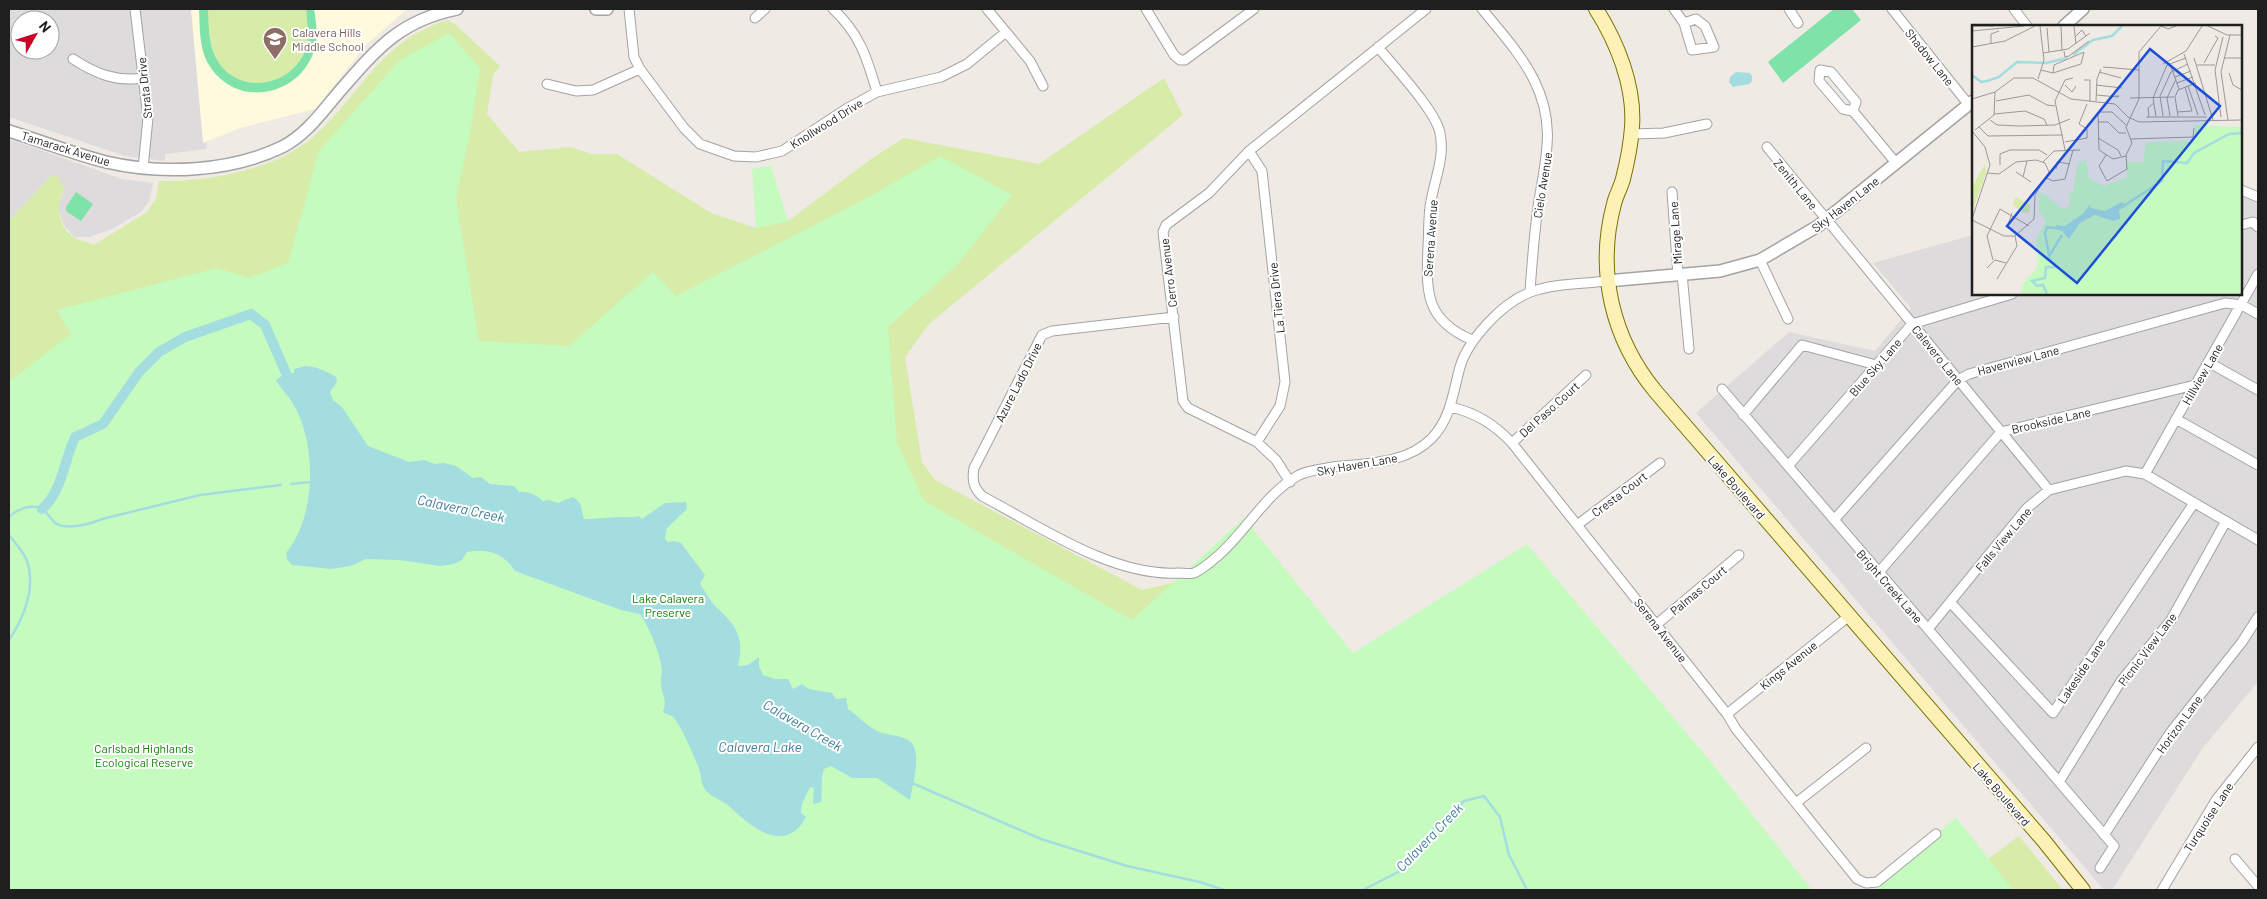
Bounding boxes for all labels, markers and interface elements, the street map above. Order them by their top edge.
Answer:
north arrow [10,10,60,60]
text: N [36,18,55,35]
place label: Calavera Hills Middle School [292,25,364,53]
inset map [1972,25,2242,295]
school or university icon: Calavera Hills Middle School [262,26,288,60]
street label: Shadow Lane [1903,26,1957,88]
street label: Strata Drive [134,57,154,119]
street label: Knollwood Drive [787,95,865,151]
street label: Tamarack Avenue [20,128,112,168]
street label: Cielo Avenue [1530,151,1554,219]
street label: Zenith Lane [1771,156,1821,212]
street label: Sky Haven Lane [1809,173,1881,235]
street label: Serena Avenue [1420,199,1440,277]
street label: Mirage Lane [1666,201,1684,265]
street label: Cerro Avenue [1157,238,1179,308]
street label: La Tiera Drive [1265,262,1287,334]
street label: Calevero Lane [1910,322,1966,388]
street label: Blue Sky Lane [1846,335,1904,399]
street label: Azure Lado Drive [992,340,1044,424]
street label: Hillview Lane [2179,341,2225,407]
street label: Havenview Lane [1976,342,2060,378]
street label: Del Paso Court [1516,378,1582,440]
street label: Brookside Lane [2010,404,2092,436]
street label: Sky Haven Lane [1316,450,1398,478]
street label: Lake Boulevard [1706,452,1768,522]
street label: Cresta Court [1589,469,1649,519]
water label: Calavera Creek [416,490,506,526]
street label: Falls View Lane [1972,504,2034,574]
street label: Bright Creek Lane [1854,546,1926,626]
street label: Palmas Court [1667,562,1729,618]
park label: Lake Calavera Preserve [632,591,704,619]
street label: Serena Avenue [1632,595,1690,665]
street label: Picnic View Lane [2115,610,2179,688]
street label: Lakeside Lane [2054,636,2108,706]
street label: Kings Avenue [1757,638,1819,692]
street label: Horizon Lane [2153,692,2205,756]
water label: Calavera Creek [760,695,846,755]
water label: Calavera Lake [718,738,802,755]
park label: Carlsbad Highlands Ecological Reserve [94,741,194,769]
street label: Lake Boulevard [1971,759,2033,829]
street label: Turquoise Lane [2180,780,2236,854]
water label: Calavera Creek [1392,799,1466,875]

